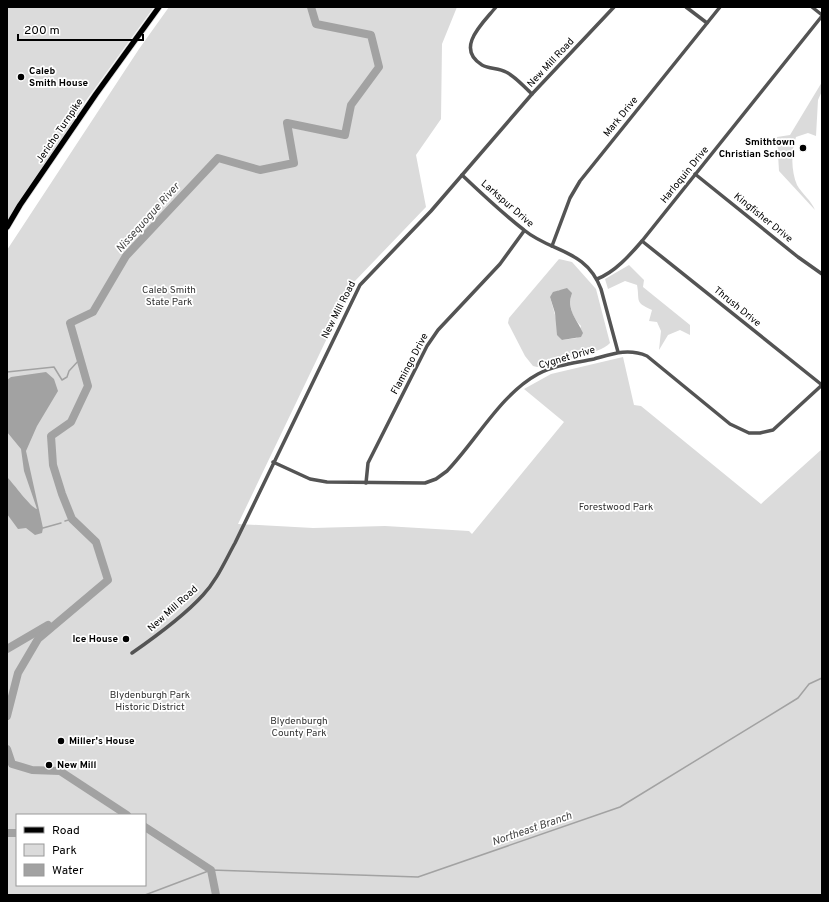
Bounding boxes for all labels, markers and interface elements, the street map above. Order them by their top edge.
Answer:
scale bar [18,16,143,42]
text: 200 m [24,23,60,39]
street label: New Mill Road [525,35,577,91]
place label: Caleb Smith House [29,65,88,90]
marker: Caleb Smith House [16,72,26,82]
street label: Mark Drive [601,94,641,140]
street label: Jericho Turnpike [34,96,86,166]
place label: Smithtown Christian School [719,136,795,161]
marker: Smithtown Christian School [798,143,808,153]
street label: Harloquin Drive [658,144,712,206]
street label: Larkspur Drive [478,177,536,231]
water label: Nissequogue River [113,180,183,256]
street label: Kingfisher Drive [731,190,795,246]
street label: New Mill Road [319,279,359,341]
park label: Caleb Smith State Park [142,284,196,309]
street label: Thrush Drive [711,284,763,330]
street label: Flamingo Drive [388,331,432,397]
street label: Cygnet Drive [537,344,597,372]
park label: Forestwood Park [579,501,653,514]
street label: New Mill Road [145,583,201,635]
place label: Ice House [72,633,118,646]
marker: Ice House [121,634,131,644]
park label: Blydenburgh Park Historic District [110,689,190,714]
park label: Blydenburgh County Park [270,715,328,740]
place label: Miller's House [69,735,135,748]
marker: Miller's House [56,736,66,746]
place label: New Mill [57,759,97,772]
marker: New Mill [44,760,54,770]
water label: Northeast Branch [490,809,574,849]
legend [16,814,146,886]
text: Road [52,823,80,839]
text: Park [52,843,77,859]
text: Water [52,863,84,879]

